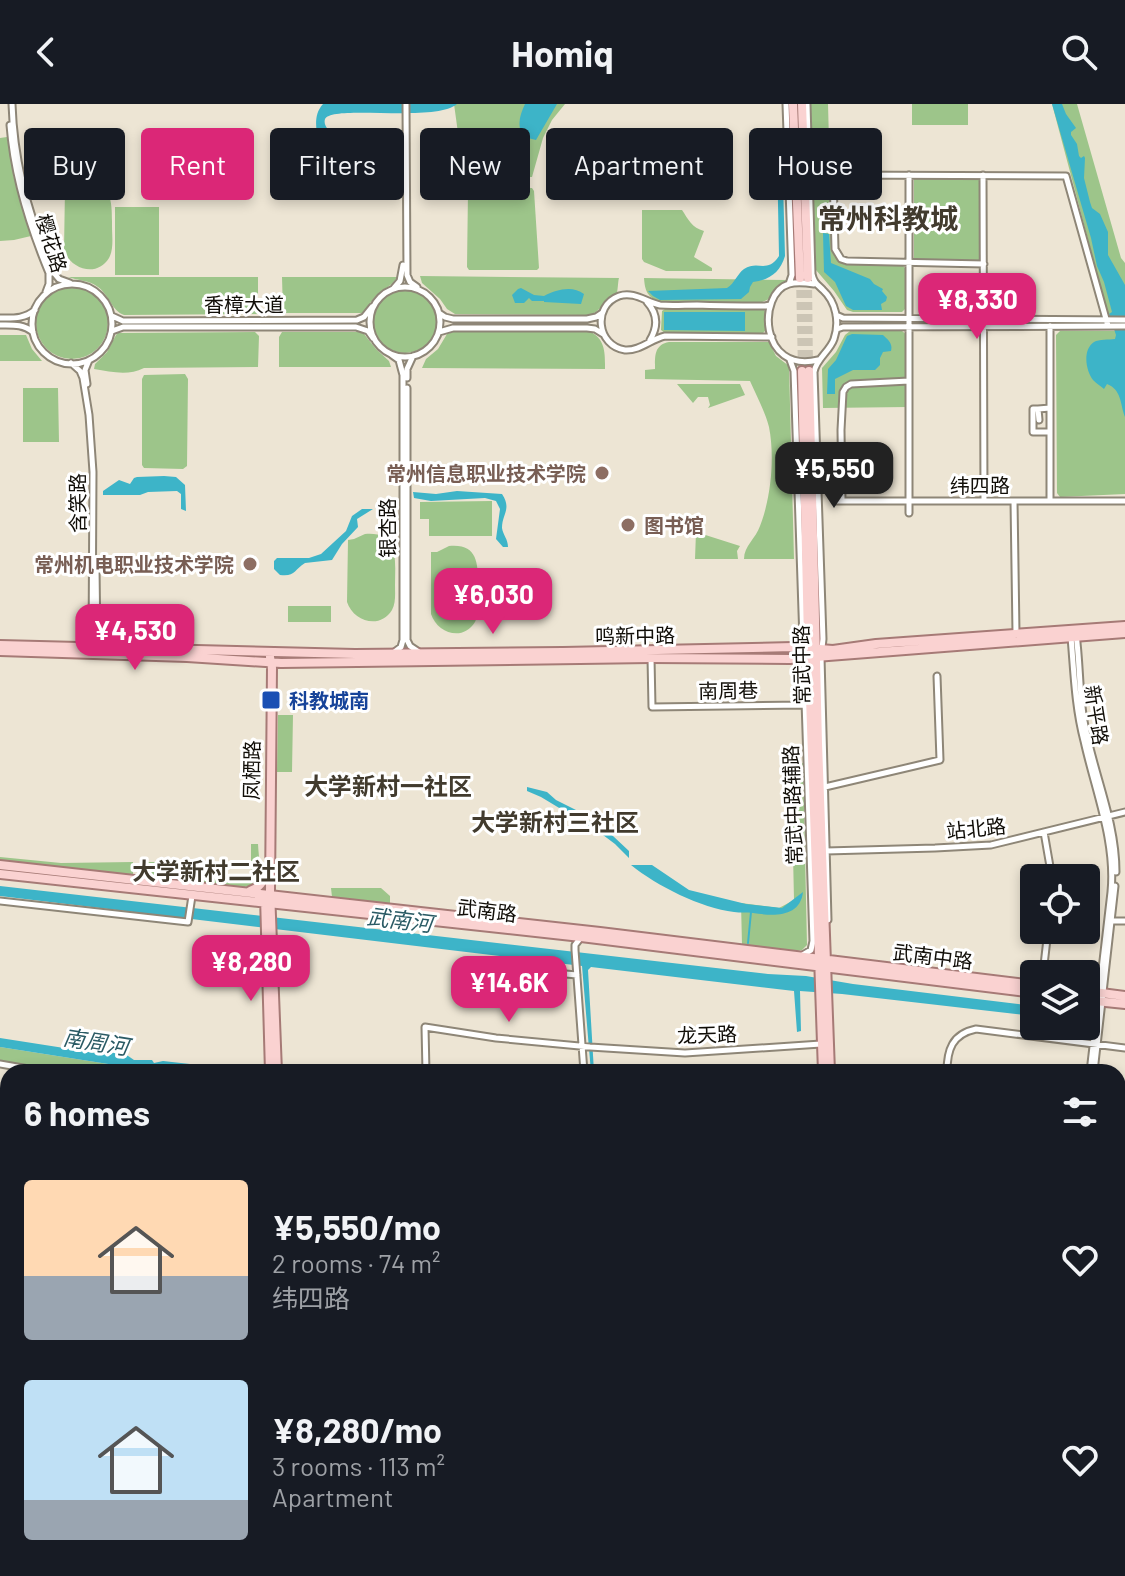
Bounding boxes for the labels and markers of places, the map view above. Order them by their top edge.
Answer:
pin: ¥8,330 [912,273,1042,341]
pin: ¥5,550 [769,442,899,510]
place label: 常州信息职业技术学院 [386,461,586,485]
marker: 常州信息职业技术学院 [593,464,611,482]
place label: 图书馆 [644,513,704,537]
marker: 图书馆 [619,516,637,534]
place label: 常州机电职业技术学院 [34,552,234,576]
marker: 常州机电职业技术学院 [241,555,259,573]
pin: ¥6,030 [428,568,558,636]
pin: ¥4,530 [70,604,200,672]
place label: 科教城南 [289,688,369,712]
marker: 科教城南 [260,689,282,711]
pin: ¥8,280 [186,935,316,1003]
pin: ¥14.6K [444,956,574,1024]

